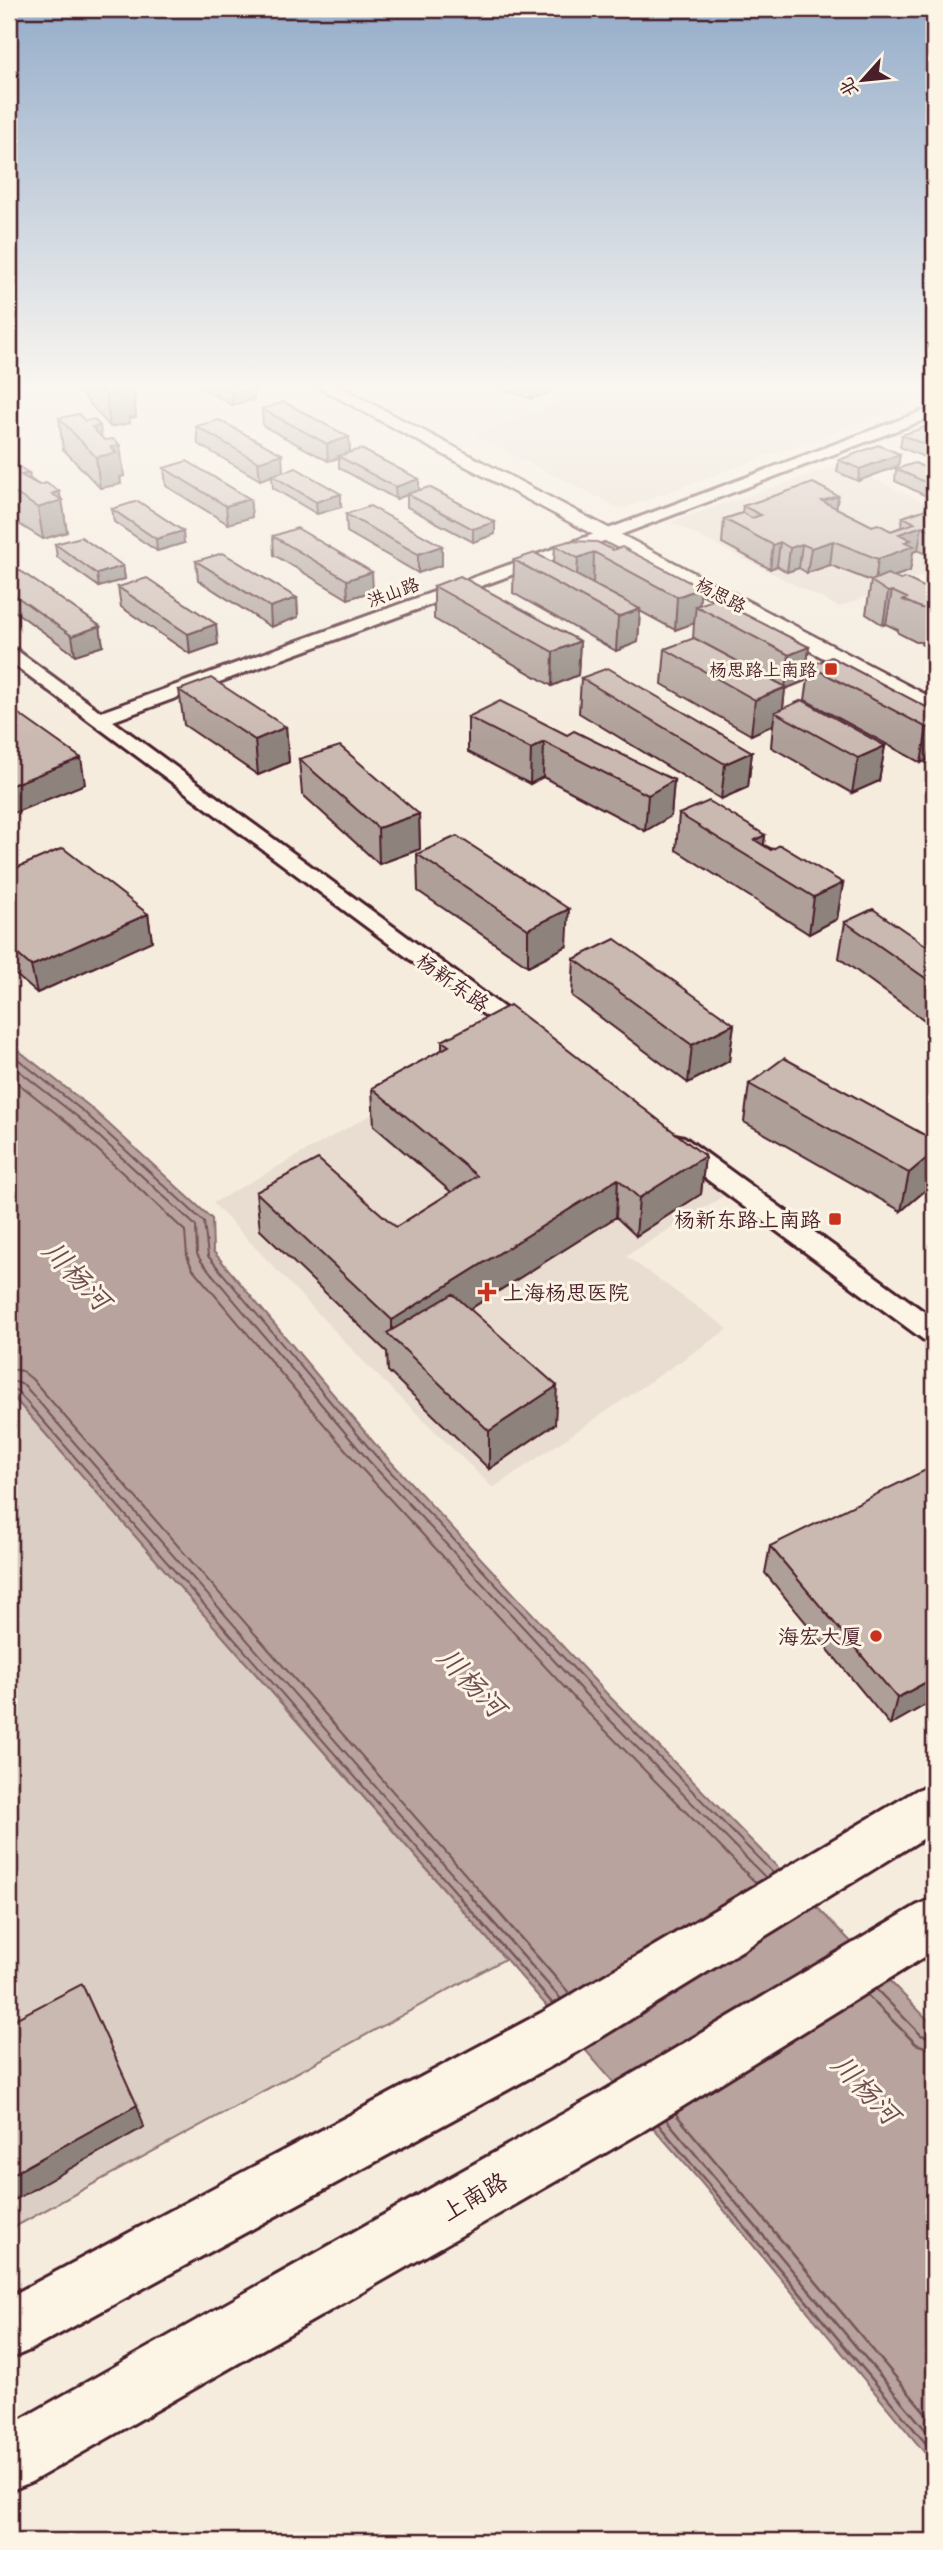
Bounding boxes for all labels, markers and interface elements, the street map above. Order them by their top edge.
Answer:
north arrow [828,46,898,116]
text: 北 [832,73,864,102]
street label: 洪山路 [363,571,423,613]
street label: 杨思路 [691,571,751,619]
place label: 杨思路上南路 [709,657,817,682]
marker: 杨思路上南路 [823,661,839,677]
street label: 杨新东路 [410,946,496,1018]
place label: 杨新东路上南路 [674,1205,821,1234]
marker: 杨新东路上南路 [827,1211,843,1227]
water label: 川杨河 [34,1232,123,1321]
place label: 上海杨思医院 [503,1278,629,1307]
marker: 上海杨思医院 [477,1282,497,1302]
place label: 海宏大厦 [778,1622,862,1651]
marker: 海宏大厦 [868,1628,884,1644]
water label: 川杨河 [429,1639,518,1728]
water label: 川杨河 [823,2046,912,2135]
street label: 上南路 [435,2164,513,2228]

